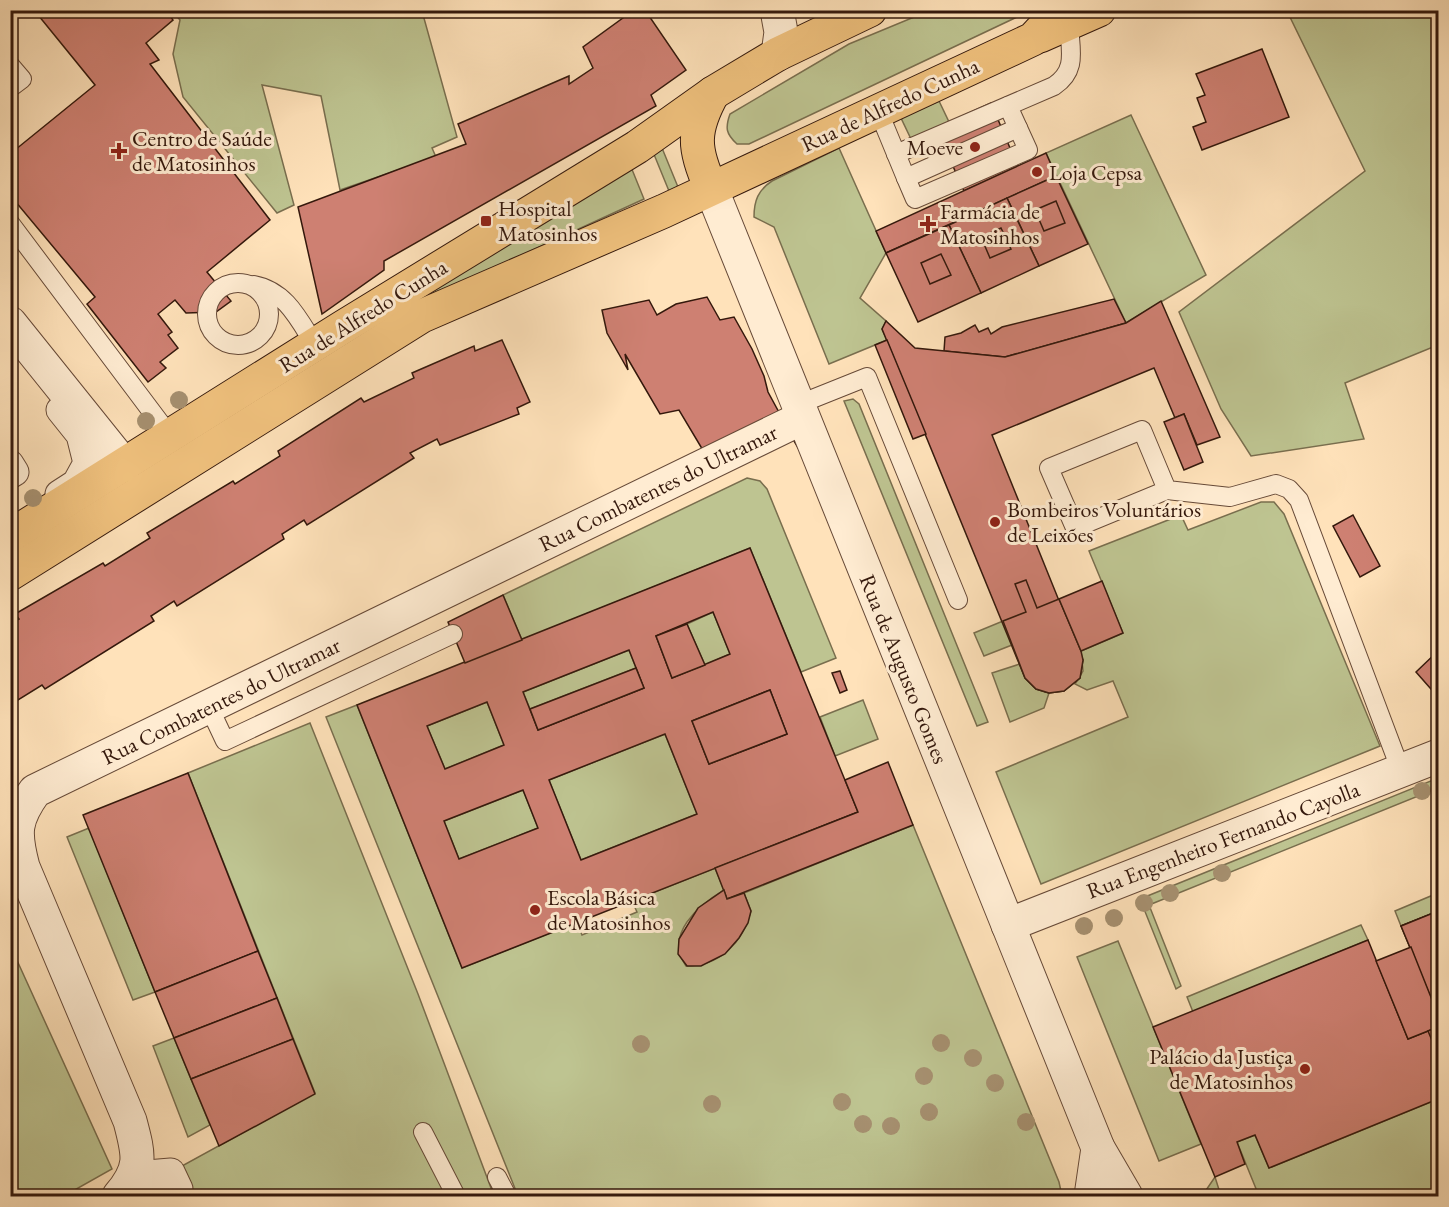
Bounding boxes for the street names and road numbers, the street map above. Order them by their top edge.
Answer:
street label: Rua de Alfredo Cunha [796,51,984,159]
street label: Rua de Alfredo Cunha [273,252,453,379]
street label: Rua Combatentes do Ultramar [534,417,783,558]
street label: Rua de Augusto Gomes [853,570,955,768]
street label: Rua Combatentes do Ultramar [97,630,346,771]
street label: Rua Engenheiro Fernando Cayolla [1082,774,1364,906]

